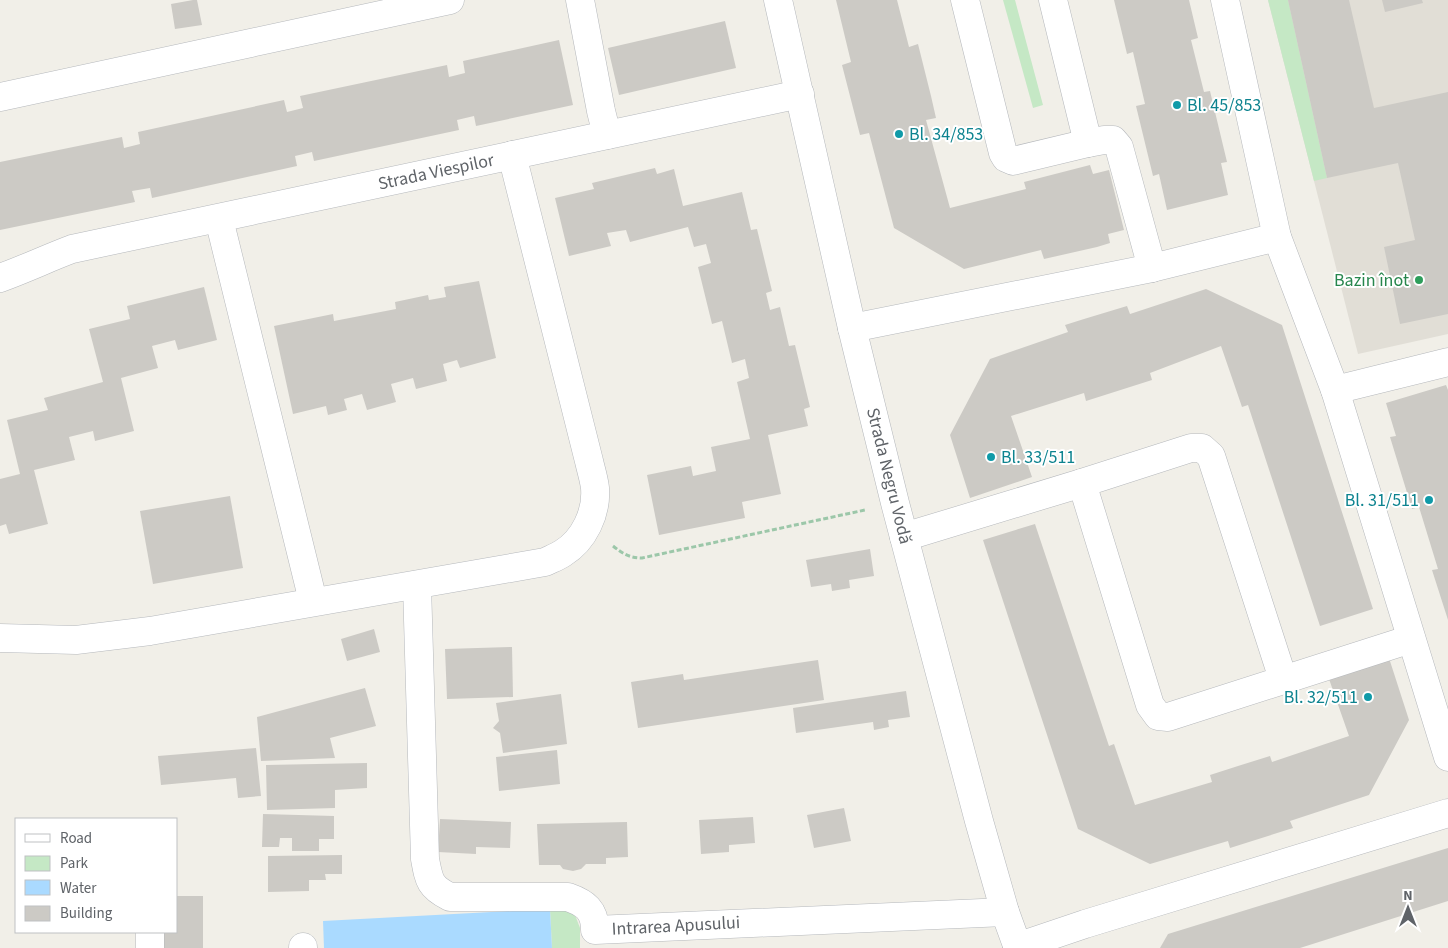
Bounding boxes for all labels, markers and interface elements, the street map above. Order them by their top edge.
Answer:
place label: Bl. 45/853 [1187,93,1261,118]
marker: Bl. 45/853 [1171,99,1183,111]
place label: Bl. 34/853 [909,122,983,147]
marker: Bl. 34/853 [893,128,905,140]
street label: Strada Viespilor [376,147,497,196]
place label: Bazin înot [1334,268,1409,293]
marker: Bazin înot [1413,274,1425,286]
street label: Strada Negru Vodă [860,405,918,547]
place label: Bl. 33/511 [1001,445,1075,470]
marker: Bl. 33/511 [985,451,997,463]
place label: Bl. 31/511 [1345,488,1419,513]
marker: Bl. 31/511 [1423,494,1435,506]
place label: Bl. 32/511 [1284,685,1358,710]
marker: Bl. 32/511 [1362,691,1374,703]
legend [15,818,178,933]
text: Road [60,828,92,849]
text: Park [60,853,89,874]
text: Water [60,878,97,899]
north arrow [1383,883,1433,933]
text: N [1403,886,1413,906]
text: Building [60,903,113,924]
street label: Intrarea Apusului [611,910,741,942]

